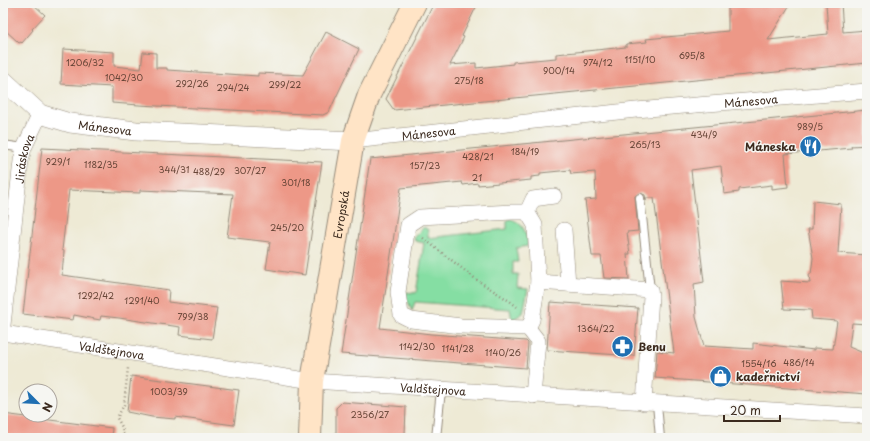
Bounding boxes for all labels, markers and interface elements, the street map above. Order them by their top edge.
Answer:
house number: 695/8 [679,48,705,62]
house number: 1151/10 [624,52,656,66]
house number: 1206/32 [66,55,104,69]
house number: 974/12 [583,55,613,69]
house number: 900/14 [543,63,575,77]
house number: 1042/30 [105,70,144,84]
house number: 275/18 [454,73,484,87]
house number: 292/26 [175,76,209,90]
house number: 299/22 [269,77,302,91]
house number: 294/24 [216,80,250,94]
street label: Mánesova [723,90,779,111]
street label: Mánesova [77,116,133,139]
house number: 989/5 [797,119,823,133]
street label: Mánesova [401,121,456,144]
house number: 434/9 [691,127,717,141]
street label: Jiráskova [10,130,38,184]
restaurant icon: Máneska [798,133,824,159]
house number: 265/13 [629,137,661,151]
place label: Máneska [745,138,797,155]
house number: 184/19 [511,144,539,158]
house number: 428/21 [462,149,494,163]
house number: 929/1 [46,154,70,168]
house number: 1182/35 [84,157,118,171]
house number: 157/23 [410,158,440,172]
house number: 344/31 [159,162,190,176]
house number: 307/27 [234,163,266,177]
house number: 488/29 [193,164,225,178]
house number: 21 [472,170,482,184]
house number: 301/18 [281,175,311,189]
street label: Evropská [328,189,353,240]
house number: 245/20 [270,220,304,234]
house number: 1292/42 [78,288,114,302]
house number: 1291/40 [124,293,160,307]
house number: 799/38 [177,309,209,323]
house number: 1364/22 [577,321,615,335]
pharmacy icon: Benu [609,333,635,359]
street label: Valdštejnova [78,336,146,363]
place label: Benu [638,338,666,355]
house number: 1142/30 [399,339,435,353]
house number: 1141/28 [442,341,474,355]
house number: 1140/26 [485,345,521,359]
house number: 486/14 [783,355,815,369]
house number: 1554/16 [741,356,777,370]
shop icon: kadeřnictví [708,363,734,389]
place label: kadeřnictví [736,368,800,385]
street label: Valdštejnova [399,378,467,399]
north arrow [18,383,58,423]
house number: 1003/39 [150,384,188,398]
scale bar [724,397,780,423]
text: N [38,400,57,415]
text: 20 m [730,401,761,419]
house number: 2356/27 [351,407,389,421]

